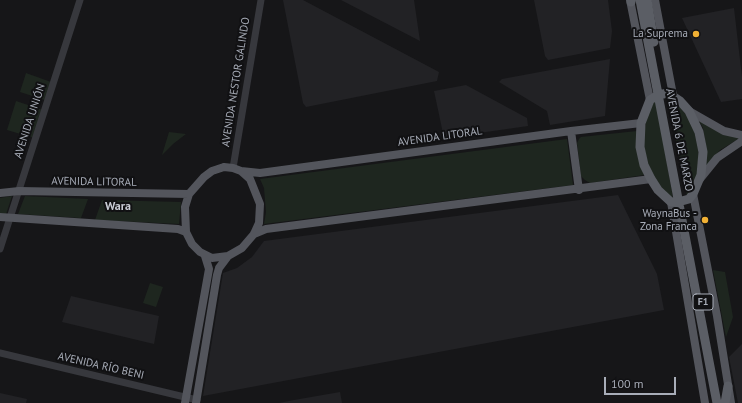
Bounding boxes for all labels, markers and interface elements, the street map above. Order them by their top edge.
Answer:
street label: AVENIDA NESTOR GALINDO [219,16,253,148]
place label: La Suprema [633,27,688,41]
marker: La Suprema [691,29,701,39]
street label: AVENIDA UNIÓN [12,82,48,160]
street label: AVENIDA 6 DE MARZO [663,87,695,193]
street label: AVENIDA LITORAL [397,125,483,149]
street label: AVENIDA LITORAL [51,175,137,189]
district label: Wara [105,200,131,214]
place label: WaynaBus - Zona Franca [640,207,697,233]
marker: WaynaBus - Zona Franca [700,215,710,225]
road number: F1 [693,294,713,310]
street label: AVENIDA RÍO BENI [57,350,145,382]
scale bar [606,369,678,395]
text: 100 m [611,376,644,391]

